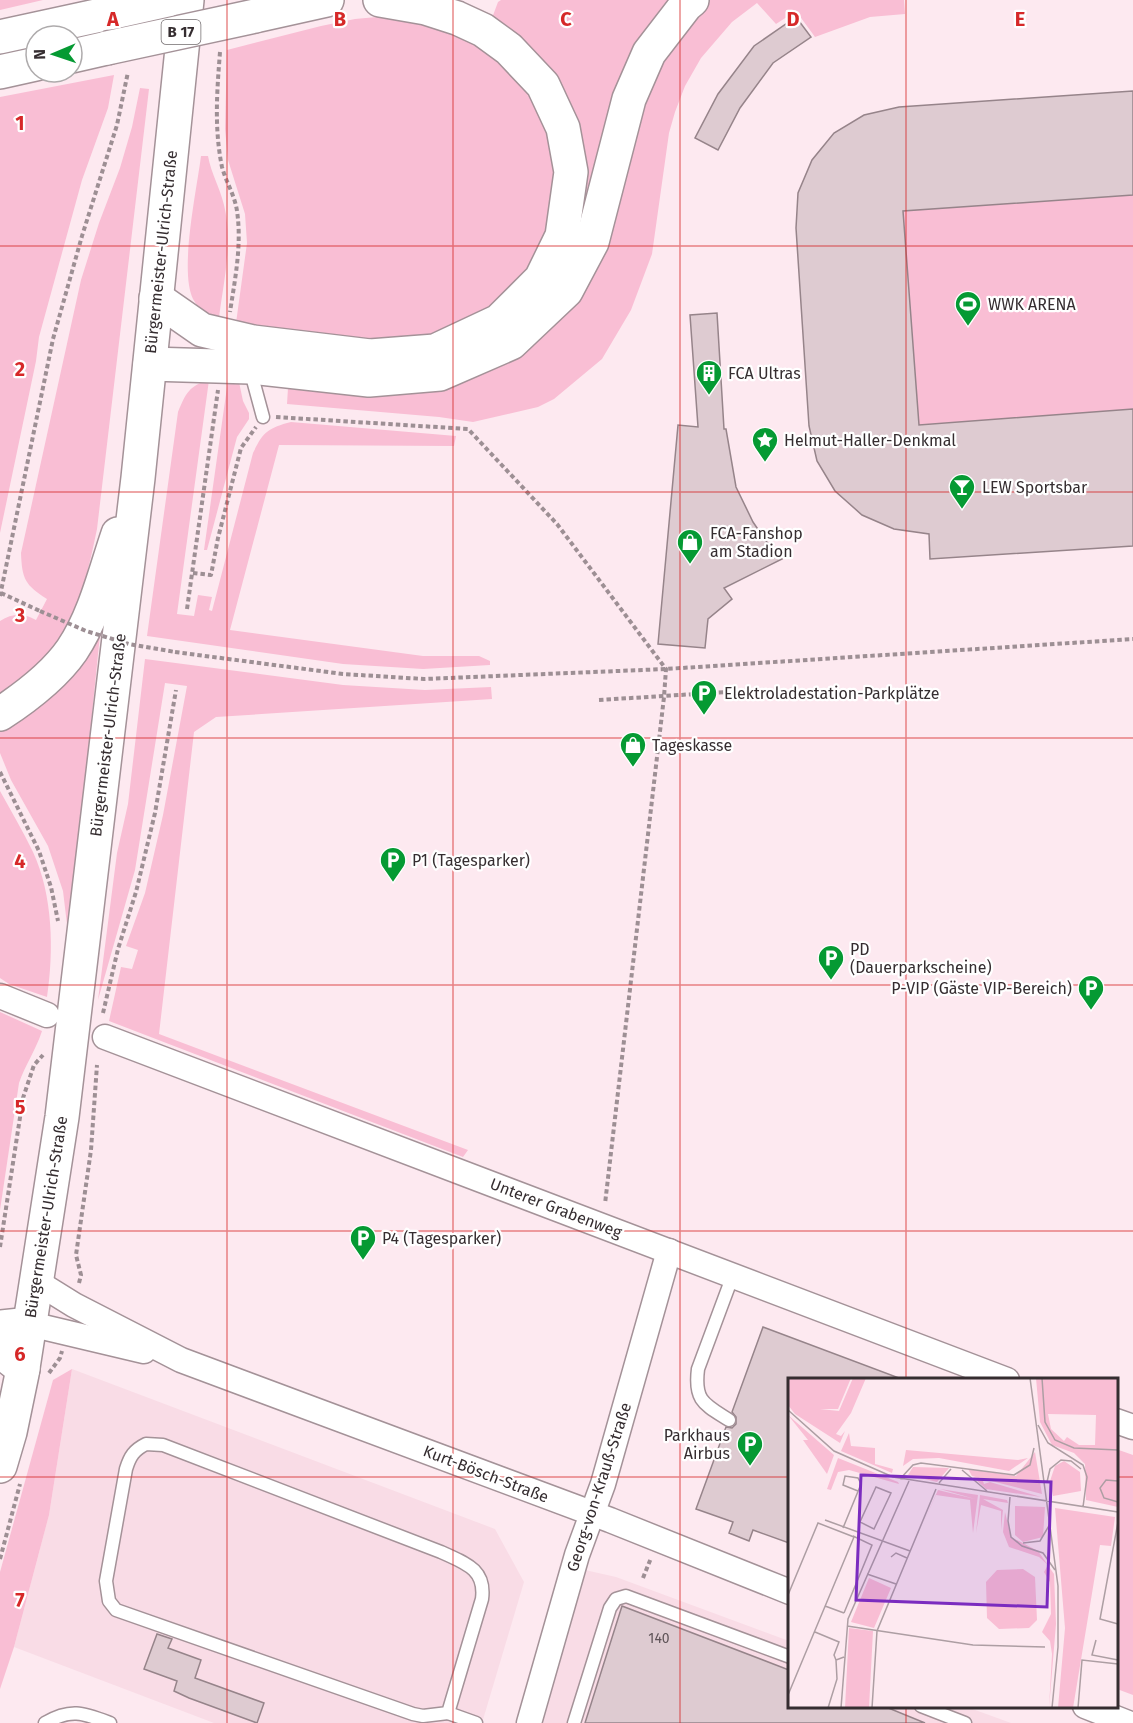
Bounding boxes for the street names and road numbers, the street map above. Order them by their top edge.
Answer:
road number: B 17 [162,20,201,44]
street label: Bürgermeister-Ulrich-Straße [141,149,181,355]
street label: Bürgermeister-Ulrich-Straße [86,632,130,838]
street label: Bürgermeister-Ulrich-Straße [21,1115,71,1319]
street label: Unterer Grabenweg [487,1174,625,1242]
street label: Georg-von-Krauß-Straße [563,1400,635,1574]
street label: Kurt-Bösch-Straße [421,1441,551,1507]

